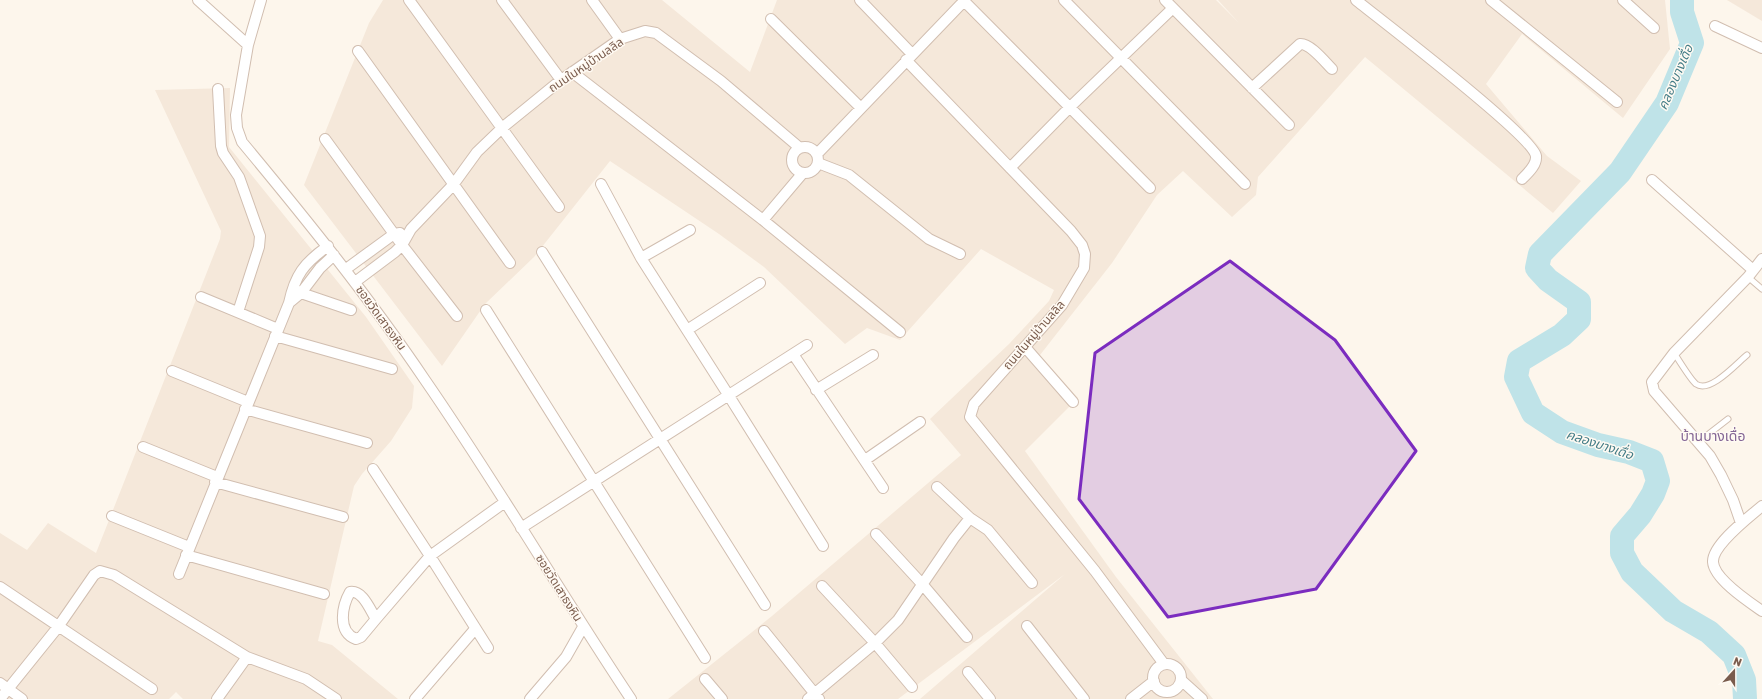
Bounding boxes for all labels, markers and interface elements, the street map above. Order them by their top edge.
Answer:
street label: ถนนในหมู่บ้านลลิล [546,35,626,95]
water label: คลองบางเดื่อ [1653,41,1696,112]
street label: ซอยวัดเสาธงหิน [353,283,409,353]
street label: ถนนในหมู่บ้านลลิล [1000,298,1068,372]
water label: คลองบางเดื่อ [1565,425,1636,462]
district label: บ้านบางเดื่อ [1680,426,1746,445]
street label: ซอยวัดเสาธงหิน [533,552,585,624]
north arrow [1714,651,1754,691]
text: N [1731,655,1744,670]

